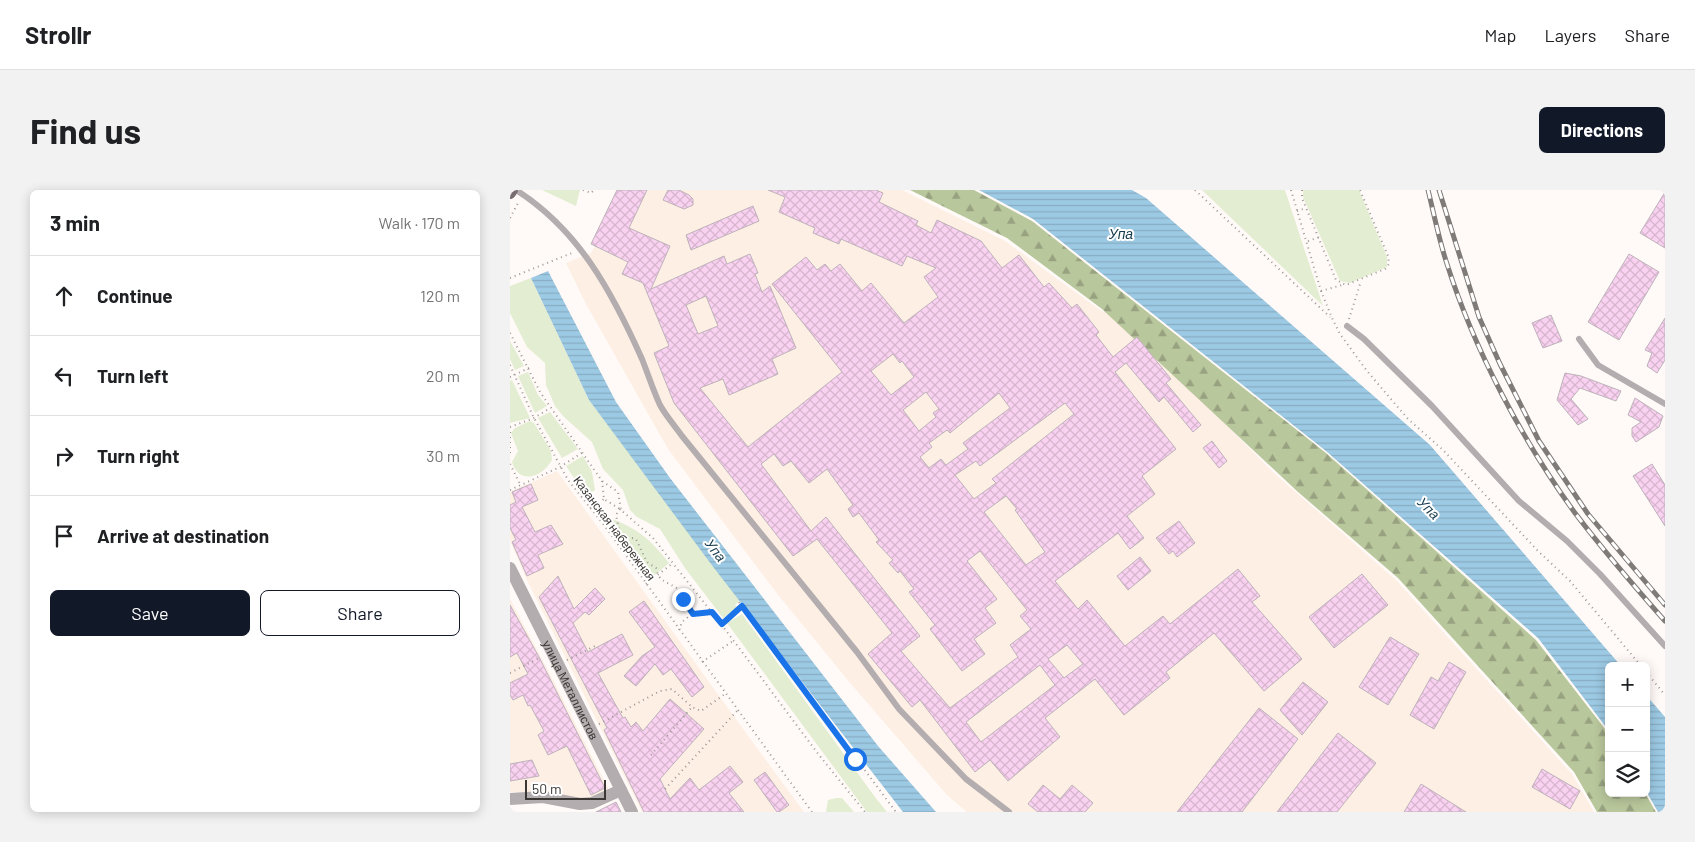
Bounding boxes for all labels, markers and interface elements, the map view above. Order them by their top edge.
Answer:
text: Strollr [25,20,92,49]
text: Map [1484,24,1516,46]
text: Layers [1544,24,1597,46]
text: Share [1625,24,1670,46]
button: Directions [1539,107,1665,153]
text: Find us [30,109,141,151]
text: 3 min [50,210,100,235]
text: Walk · 170 m [378,213,460,232]
water label: Упа [1108,225,1133,242]
icon: ahead [50,282,78,310]
text: Continue [97,284,173,307]
text: 120 m [420,286,460,305]
icon: left [50,362,78,390]
text: Turn left [97,364,168,387]
text: 20 m [426,366,460,385]
icon: right [50,442,78,470]
text: Turn right [97,444,179,467]
text: 30 m [426,446,460,465]
street label: Казанская набережная [570,473,659,584]
water label: Упа [1414,493,1444,523]
icon: arrive [50,522,78,550]
text: Arrive at destination [97,524,269,547]
water label: Упа [701,534,730,565]
route end [672,588,695,611]
button: Save [50,590,250,636]
button: Share [260,590,460,636]
street label: улица Металлистов [539,638,601,742]
map controls [1605,662,1650,797]
button: + [1605,662,1650,707]
button: − [1605,707,1650,752]
route start [844,748,867,771]
button: layers [1605,752,1650,797]
scale bar [525,777,606,800]
text: 50 m [532,780,561,797]

